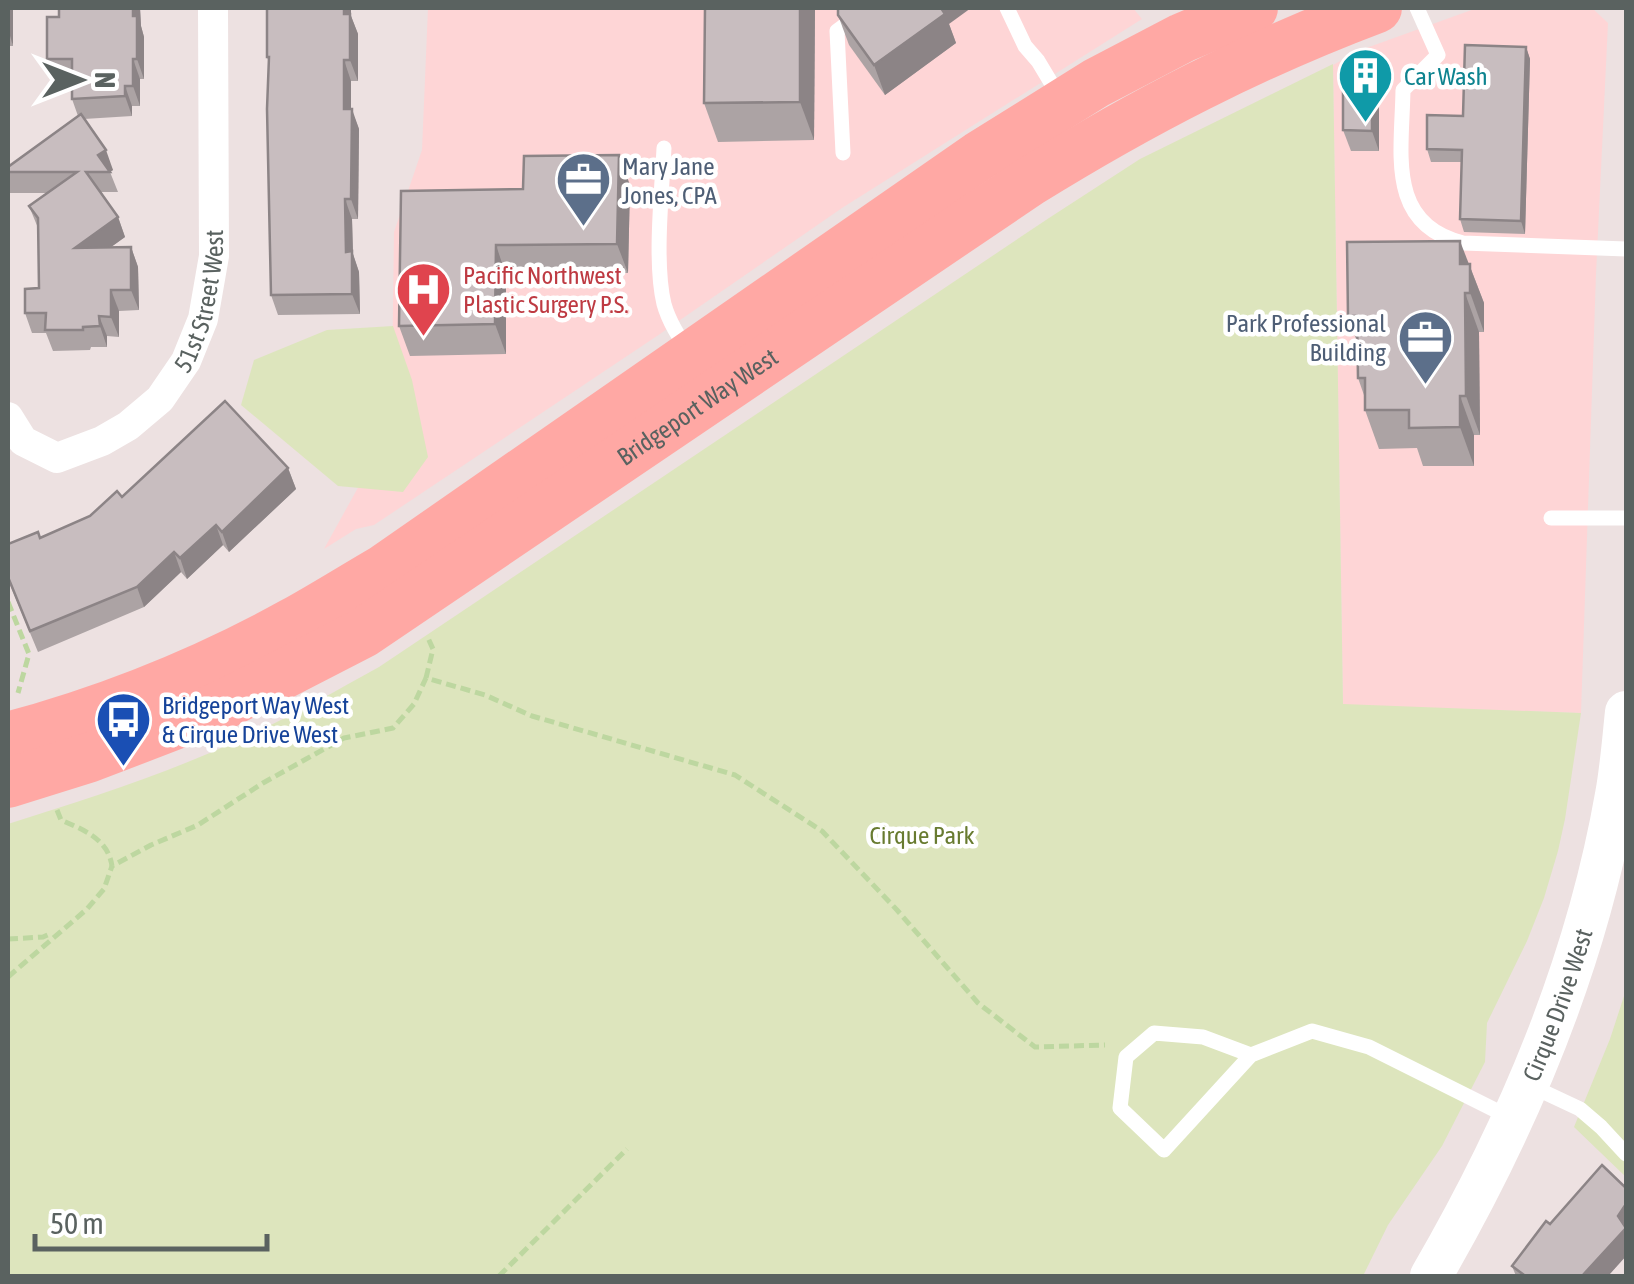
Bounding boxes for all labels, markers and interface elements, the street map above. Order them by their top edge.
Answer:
north arrow [30,30,130,130]
building icon: Car Wash [1335,46,1395,125]
place label: Car Wash [1404,62,1488,90]
text: N [89,72,121,88]
office icon: Mary Jane Jones, CPA [553,150,613,229]
place label: Mary Jane Jones, CPA [622,152,717,209]
street label: 51st Street West [169,229,228,377]
hospital icon: Pacific Northwest Plastic Surgery P.S. [394,259,454,338]
place label: Pacific Northwest Plastic Surgery P.S. [463,261,629,318]
office icon: Park Professional Building [1395,307,1455,386]
place label: Park Professional Building [1226,309,1386,366]
street label: Bridgeport Way West [612,342,783,471]
bus stop icon: Bridgeport Way West & Cirque Drive West [93,689,153,768]
place label: Bridgeport Way West & Cirque Drive West [162,691,349,748]
park label: Cirque Park [870,821,974,849]
street label: Cirque Drive West [1517,925,1598,1085]
scale bar [35,1189,268,1251]
text: 50 m [50,1206,104,1240]

